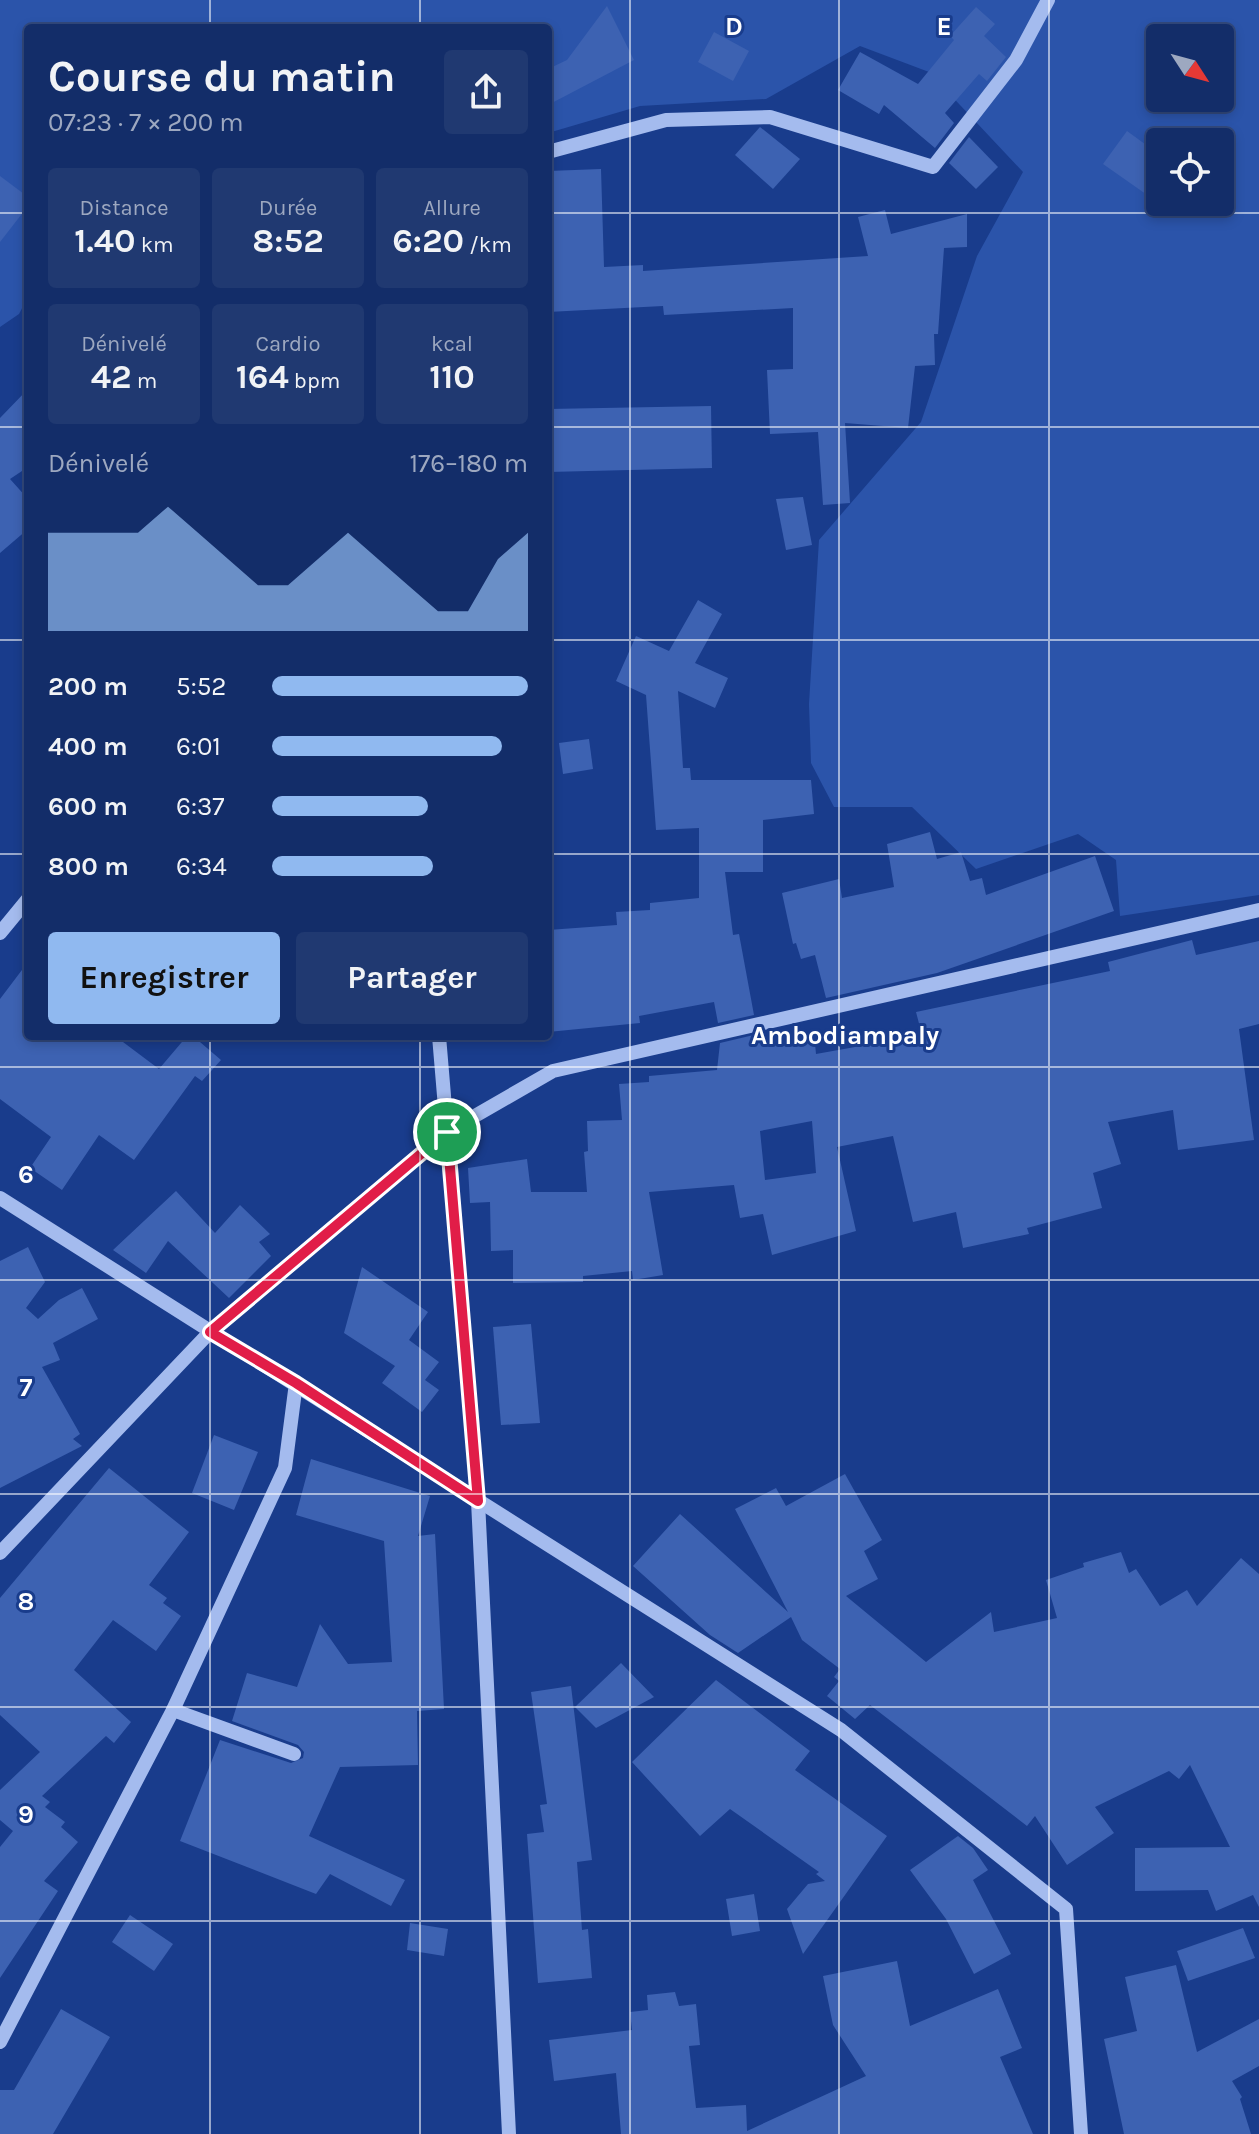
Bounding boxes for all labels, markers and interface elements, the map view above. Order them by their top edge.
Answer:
text: D [725,11,743,42]
text: E [936,11,952,42]
north arrow [1146,24,1234,112]
map controls [1146,24,1234,216]
button: share [444,50,528,134]
text: Course du matin [48,51,396,102]
text: 07:23 · 7 × 200 m [48,107,244,138]
button: locate [1146,128,1234,216]
text: Distance [80,195,168,221]
text: Durée [259,195,317,221]
text: Allure [423,195,481,221]
text: 1.40 [74,221,135,261]
text: 8:52 [252,221,324,261]
text: 6:20 [392,221,464,261]
text: km [135,232,174,258]
text: /km [464,232,512,258]
text: Dénivelé [81,331,167,357]
text: Cardio [255,331,321,357]
text: kcal [431,331,473,357]
text: 42 [91,357,132,397]
text: 164 [236,357,289,397]
text: 110 [429,357,475,397]
text: m [132,368,157,394]
text: bpm [289,368,340,394]
text: Dénivelé [48,448,149,479]
text: 176–180 m [410,448,528,479]
text: 200 m [48,671,128,702]
text: 5:52 [176,671,226,702]
text: 400 m [48,731,128,762]
text: 6:01 [176,731,221,762]
text: 600 m [48,791,128,822]
text: 6:37 [176,791,224,822]
text: 800 m [48,851,129,882]
text: 6:34 [176,851,227,882]
button: Enregistrer [48,932,280,1024]
button: Partager [296,932,528,1024]
district label: Ambodiampaly [751,1020,939,1051]
pin [413,1098,481,1166]
icon: arrive [425,1110,469,1154]
text: 6 [18,1159,34,1190]
text: 7 [20,1372,33,1403]
text: 8 [18,1586,34,1617]
text: 9 [18,1799,34,1830]

